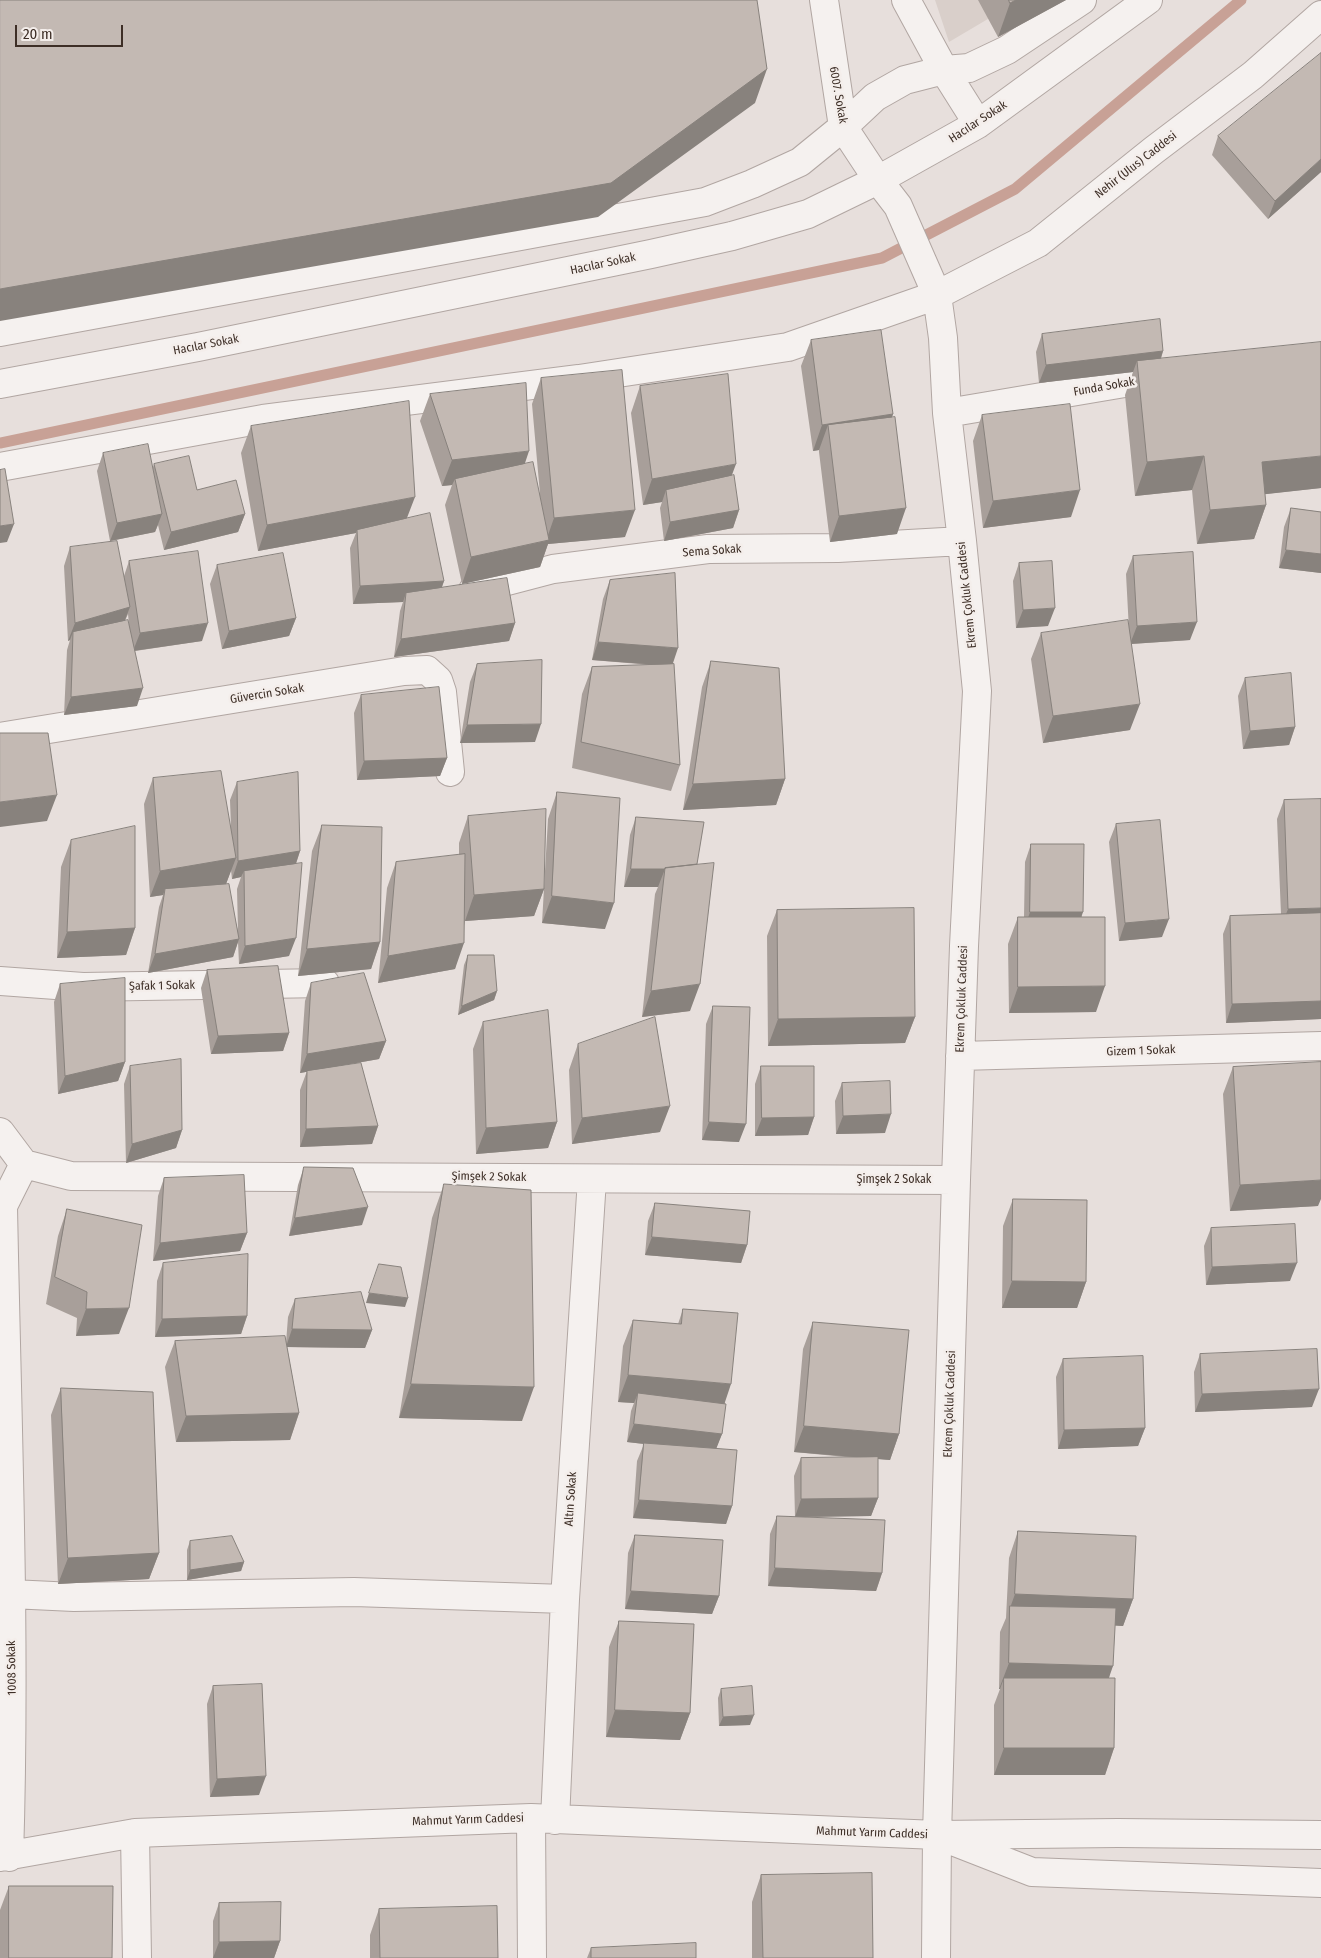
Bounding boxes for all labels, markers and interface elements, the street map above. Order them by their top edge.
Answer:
scale bar [18,15,125,47]
text: 20 m [23,25,53,43]
street label: 6007. Sokak [826,65,850,125]
street label: Hacılar Sokak [946,98,1010,146]
street label: Nehir (Ulus) Caddesi [1092,129,1180,201]
street label: Hacılar Sokak [569,250,637,278]
street label: Hacılar Sokak [172,332,240,358]
street label: Funda Sokak [1072,375,1136,399]
street label: Ekrem Çokluk Caddesi [954,541,980,649]
street label: Sema Sokak [682,542,742,560]
street label: Güvercin Sokak [229,681,305,707]
street label: Ekrem Çokluk Caddesi [953,945,971,1053]
street label: Şafak 1 Sokak [129,978,195,994]
street label: Gizem 1 Sokak [1106,1043,1176,1059]
street label: Şimşek 2 Sokak [451,1169,527,1185]
street label: Şimşek 2 Sokak [857,1173,931,1187]
street label: Ekrem Çokluk Caddesi [941,1350,959,1458]
street label: Altın Sokak [562,1471,580,1527]
street label: 1008 Sokak [4,1640,20,1696]
street label: Mahmut Yarım Caddesi [412,1811,524,1829]
street label: Mahmut Yarım Caddesi [816,1824,928,1842]

